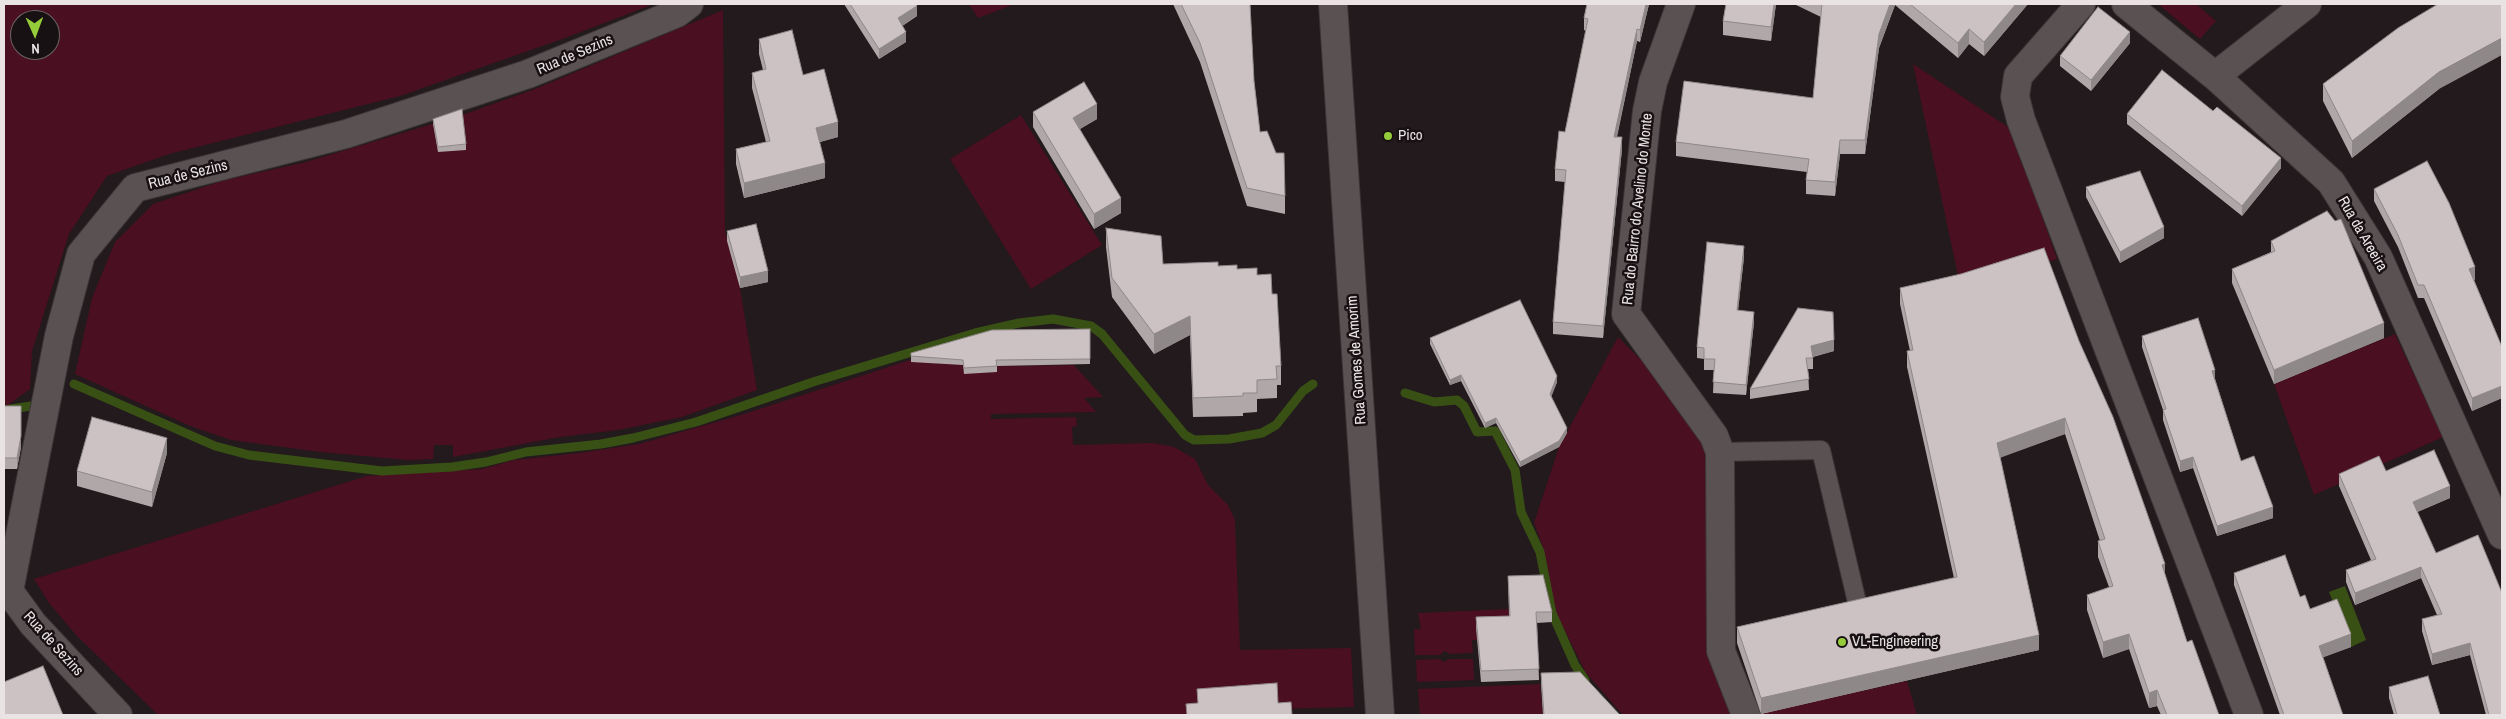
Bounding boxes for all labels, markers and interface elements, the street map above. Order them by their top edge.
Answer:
north arrow [10,10,60,60]
street label: Rua de Sezins [534,31,616,79]
text: N [31,40,40,58]
street label: Rua do Bairro do Avelino do Monte [1619,112,1657,306]
place label: Pico [1398,127,1423,145]
marker: Pico [1382,130,1394,142]
street label: Rua de Sezins [147,157,229,193]
street label: Rua da Areeira [2333,193,2391,275]
street label: Rua Gomes de Amorim [1344,295,1370,425]
street label: Rua de Sezins [19,608,87,680]
place label: VL-Engineering [1852,633,1938,651]
marker: VL-Engineering [1836,636,1848,648]

